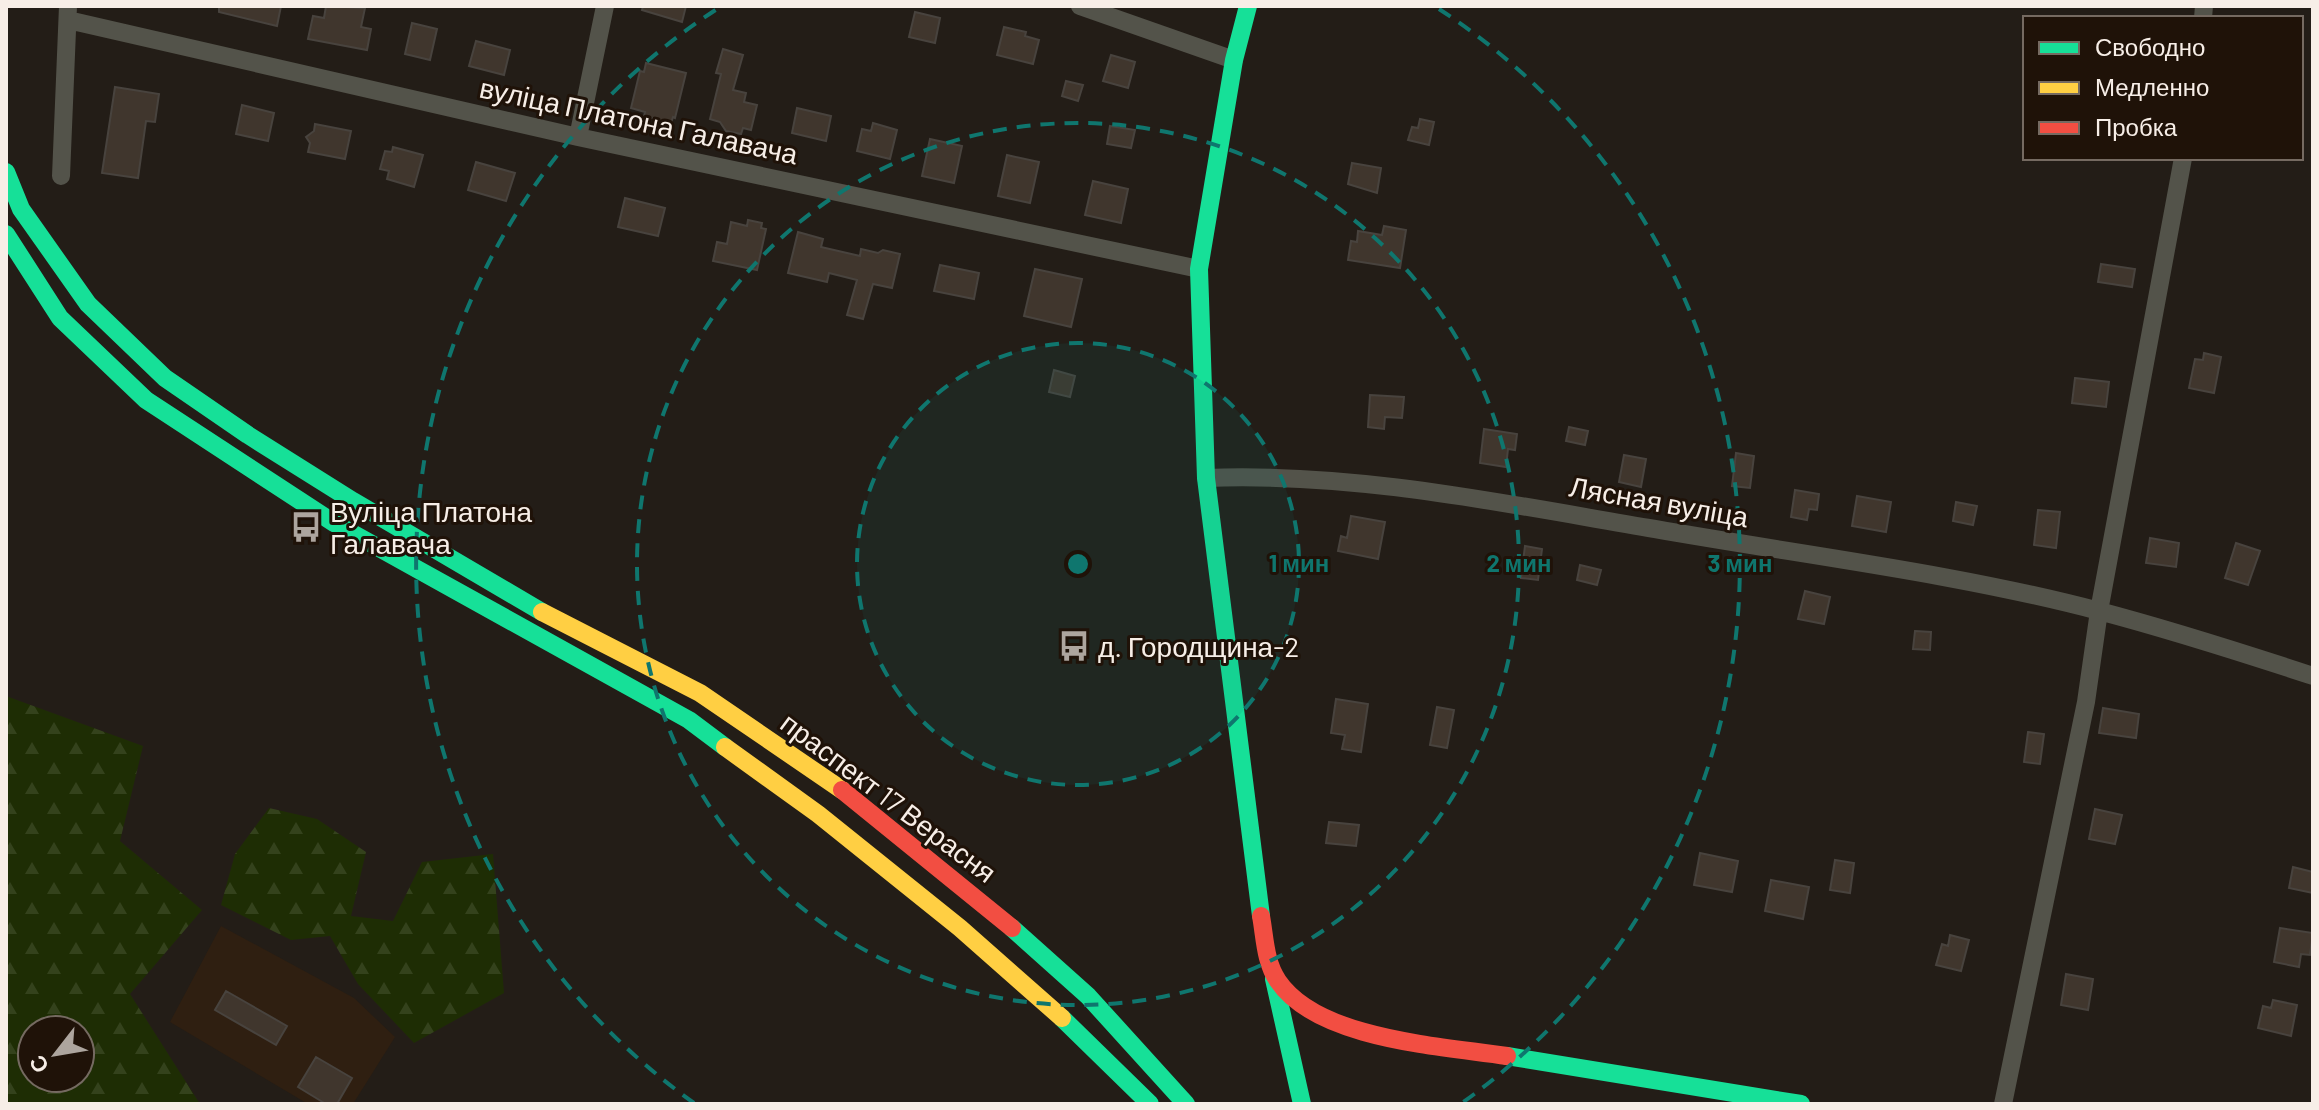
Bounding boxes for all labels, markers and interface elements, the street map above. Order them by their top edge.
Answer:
legend [2023,16,2303,160]
text: Свободно [2095,32,2205,61]
street label: вуліца Платона Галавача [477,70,802,170]
text: Медленно [2095,72,2209,101]
text: Пробка [2095,112,2178,141]
street label: Лясная вуліца [1567,469,1752,534]
place label: Вуліца Платона Галавача [330,494,532,560]
bus stop icon: Вуліца Платона Галавача [289,510,323,544]
text: 1 мин [1269,548,1329,577]
text: 2 мин [1486,548,1552,577]
text: 3 мин [1708,548,1772,577]
centre of rings [1064,550,1092,578]
bus stop icon: д. Городщина-2 [1057,629,1091,663]
place label: д. Городщина-2 [1098,629,1299,663]
street label: праспект 17 Верасня [775,705,1003,889]
north arrow [16,1014,96,1094]
text: С [23,1051,53,1078]

